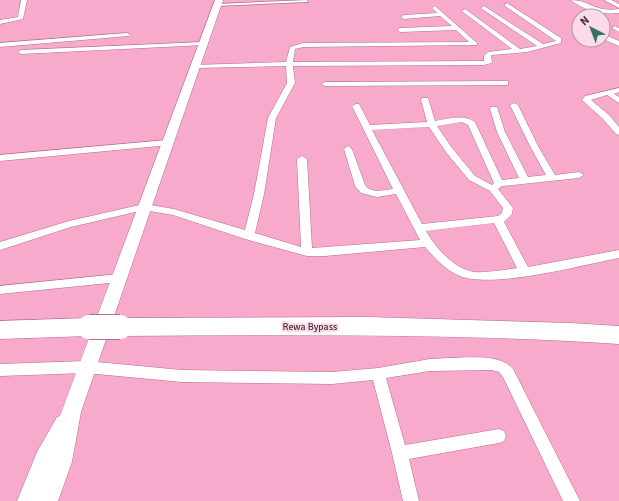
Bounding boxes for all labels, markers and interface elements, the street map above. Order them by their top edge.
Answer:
north arrow [571,8,611,48]
text: N [577,14,592,28]
street label: Rewa Bypass [283,321,338,333]

